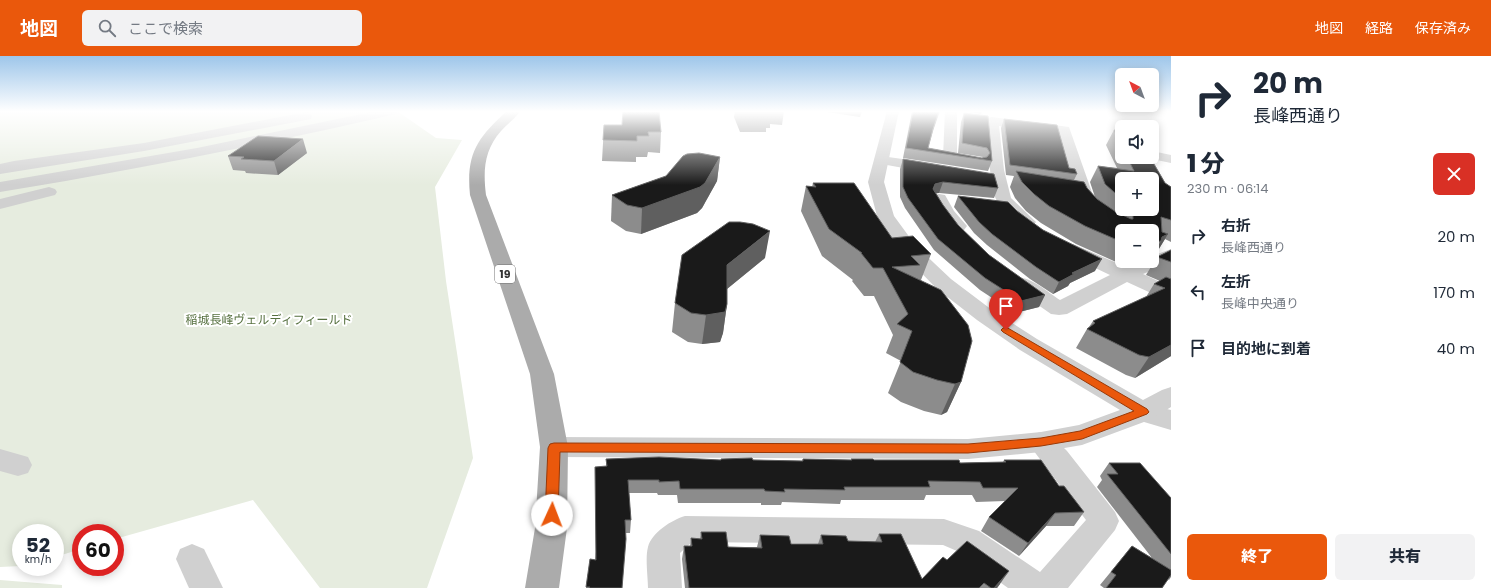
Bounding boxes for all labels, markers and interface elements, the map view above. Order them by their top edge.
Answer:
search box [82,10,362,46]
text: 地図 [20,15,58,42]
icon: search [96,17,118,39]
text: ここで検索 [128,18,203,39]
text: 地図 [1315,18,1343,38]
text: 経路 [1365,18,1393,38]
text: 保存済み [1415,18,1471,38]
text: 20 m [1253,64,1323,103]
north arrow [1115,68,1159,112]
map controls [1115,68,1159,268]
icon: right [1187,72,1239,124]
text: 長峰西通り [1253,103,1343,128]
button: sound [1115,120,1159,164]
text: 1 分 [1187,147,1225,180]
button: close [1433,153,1475,195]
button: + [1115,172,1159,216]
text: 230 m · 06:14 [1187,179,1268,198]
text: 右折 [1221,215,1251,236]
button: − [1115,224,1159,268]
icon: right [1187,225,1209,247]
text: 20 m [1437,226,1475,247]
text: 長峰西通り [1221,238,1286,257]
road number: 19 [495,265,515,283]
text: 左折 [1221,271,1251,292]
icon: left [1187,281,1209,303]
text: 170 m [1433,282,1475,303]
pin [989,289,1023,330]
text: 長峰中央通り [1221,294,1299,313]
icon: arrive [995,295,1017,317]
park label: 稲城長峰ヴェルディフィールド [186,311,352,328]
icon: arrive [1187,337,1209,359]
text: 目的地に到着 [1221,338,1311,359]
text: 40 m [1437,338,1475,359]
position arrow [531,494,573,536]
speed limit sign: 60 [72,524,124,576]
text: 52 [26,531,50,559]
button: 終了 [1187,534,1327,580]
button: 共有 [1335,534,1475,580]
text: km/h [25,552,51,567]

